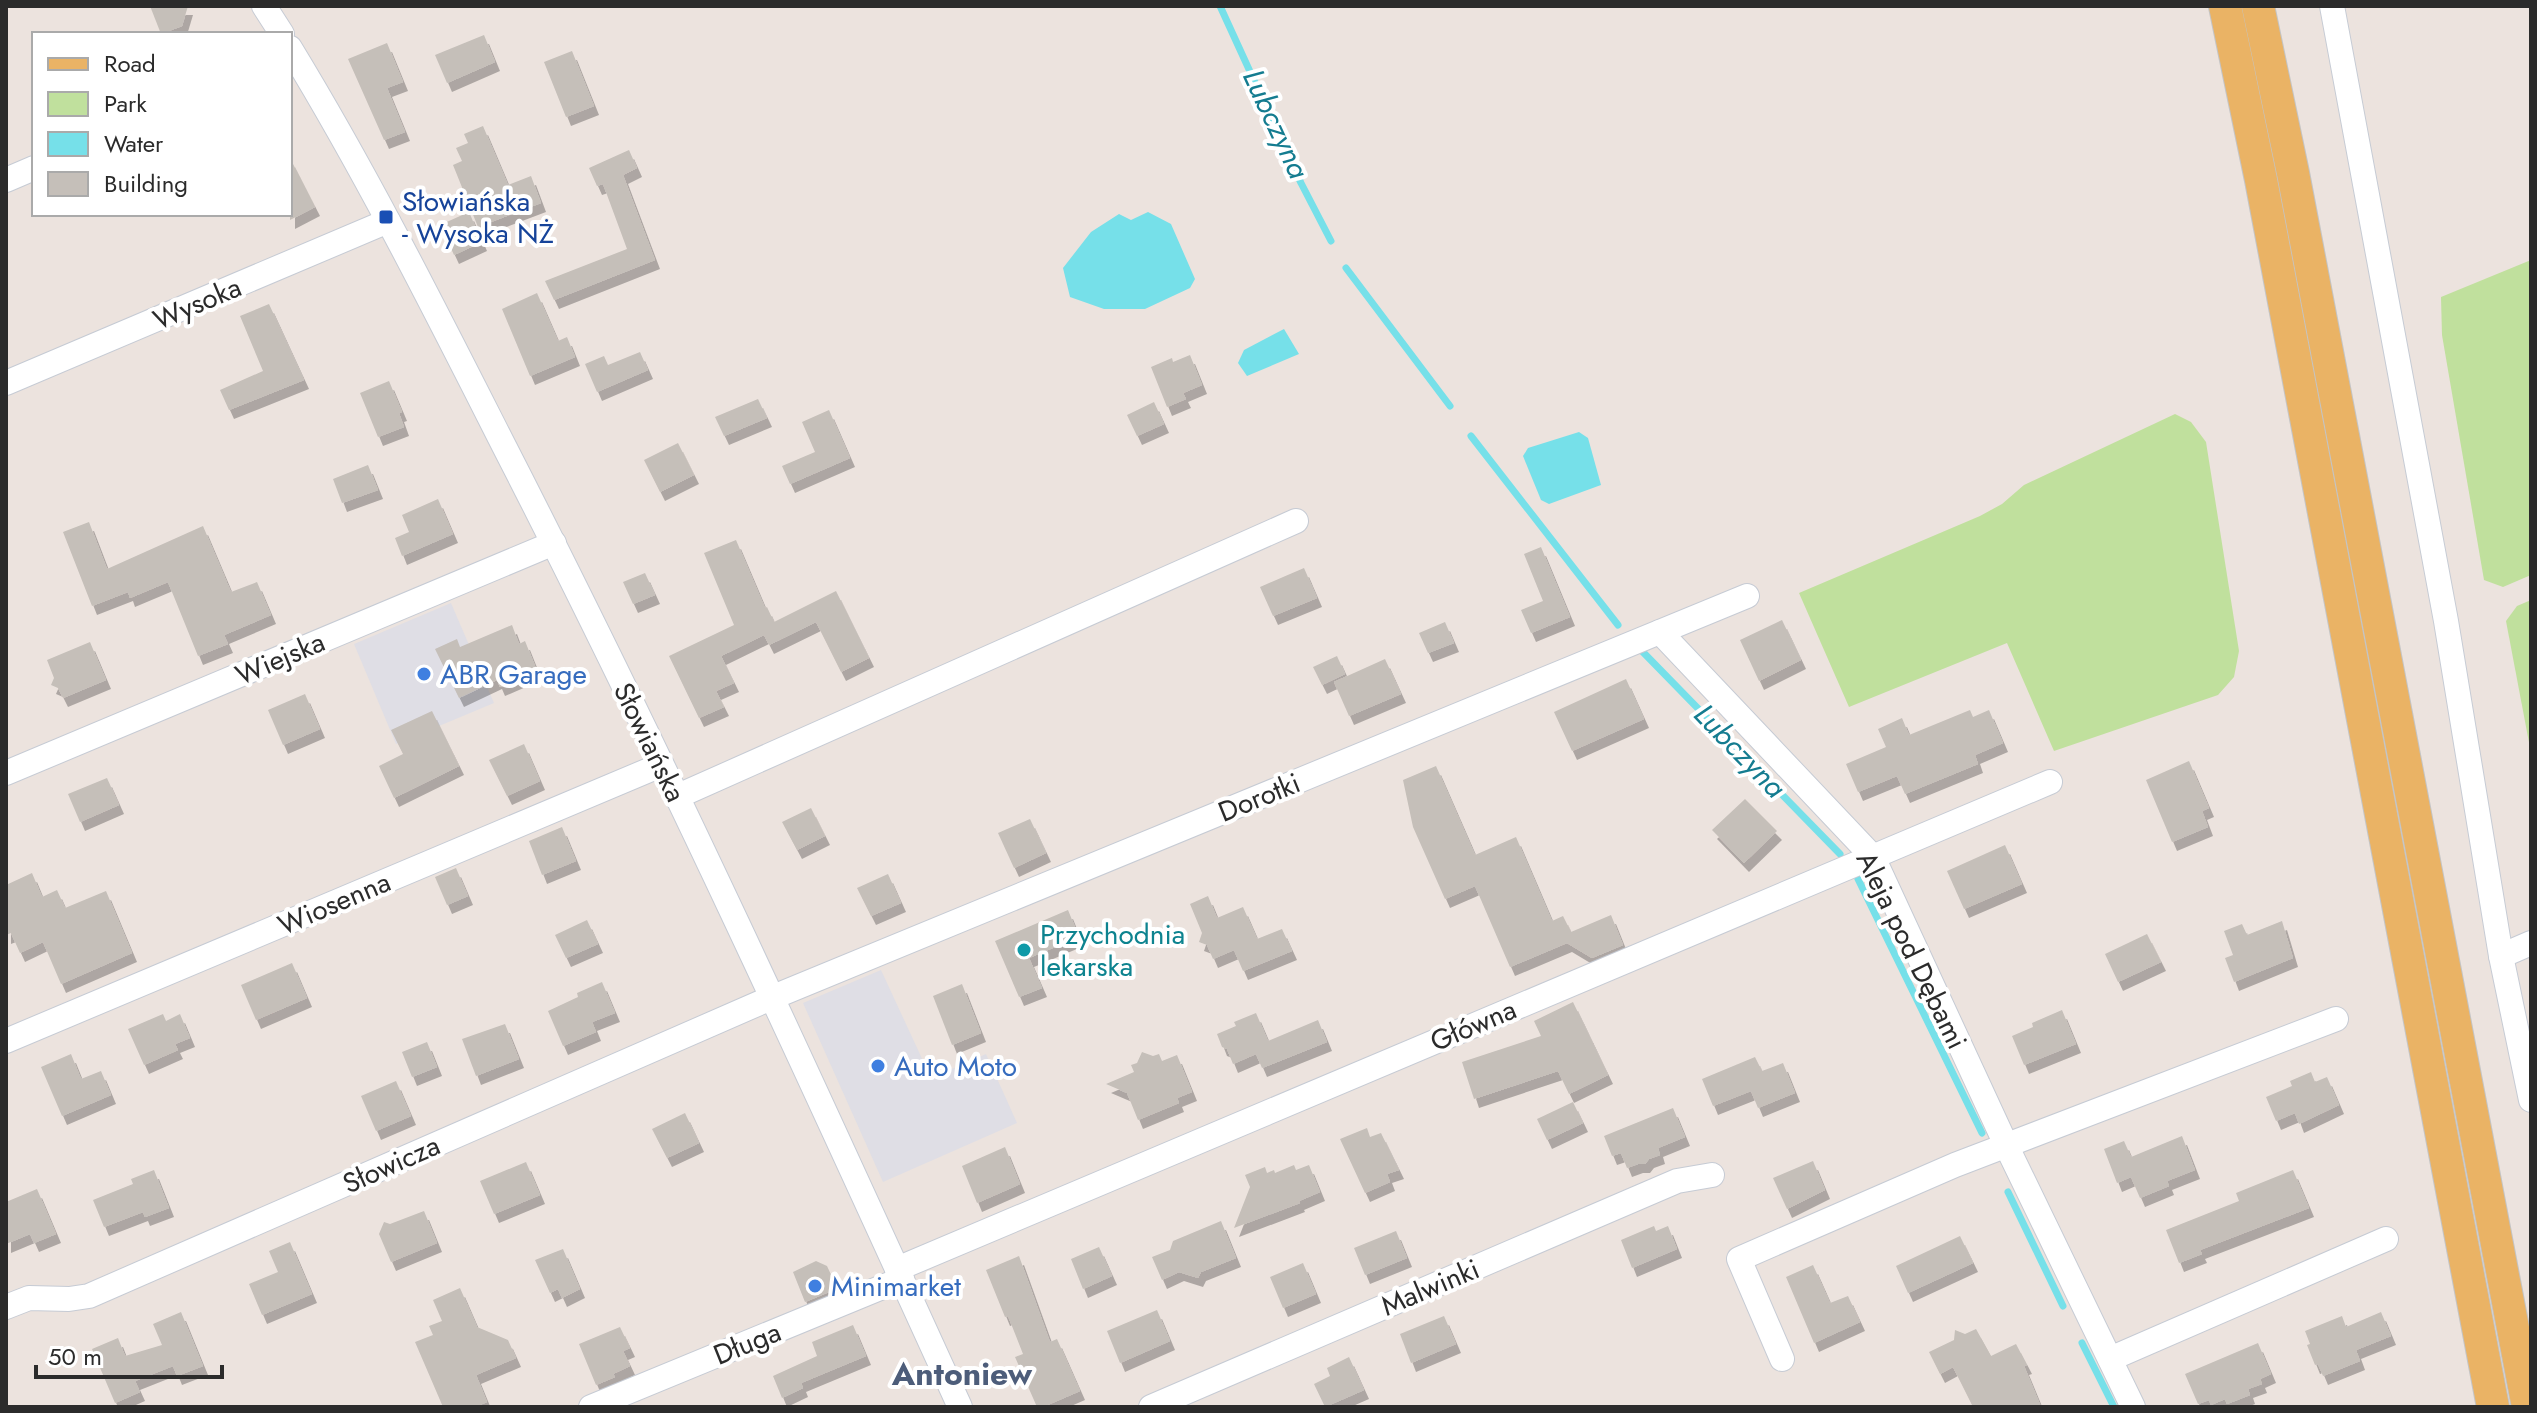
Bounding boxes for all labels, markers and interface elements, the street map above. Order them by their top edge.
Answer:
legend [32,32,292,216]
text: Road [104,46,156,81]
water label: Lubczyna [1232,62,1321,186]
text: Park [104,86,147,121]
text: Water [104,126,164,161]
text: Building [104,166,188,201]
place label: Słowiańska - Wysoka NŻ [402,181,554,254]
marker: Słowiańska - Wysoka NŻ [377,208,395,226]
street label: Wysoka [147,267,248,340]
street label: Wiejska [229,621,331,696]
place label: ABR Garage [440,654,587,695]
marker: ABR Garage [415,665,433,683]
street label: Słowiańska [603,676,696,809]
water label: Lubczyna [1684,694,1797,808]
street label: Dorotki [1212,763,1306,832]
street label: Aleja pod Dębami [1846,844,1977,1056]
street label: Wiosenna [271,861,397,946]
place label: Przychodnia lekarska [1040,914,1185,987]
marker: Przychodnia lekarska [1015,941,1033,959]
street label: Główna [1424,989,1523,1062]
place label: Auto Moto [894,1046,1017,1087]
marker: Auto Moto [869,1057,887,1075]
street label: Słowicza [336,1125,446,1204]
street label: Malwinki [1375,1248,1486,1326]
place label: Minimarket [831,1266,961,1307]
marker: Minimarket [806,1277,824,1295]
street label: Długa [707,1311,787,1376]
scale bar [36,1329,222,1379]
text: 50 m [48,1339,102,1374]
district label: Antoniew [891,1351,1033,1397]

